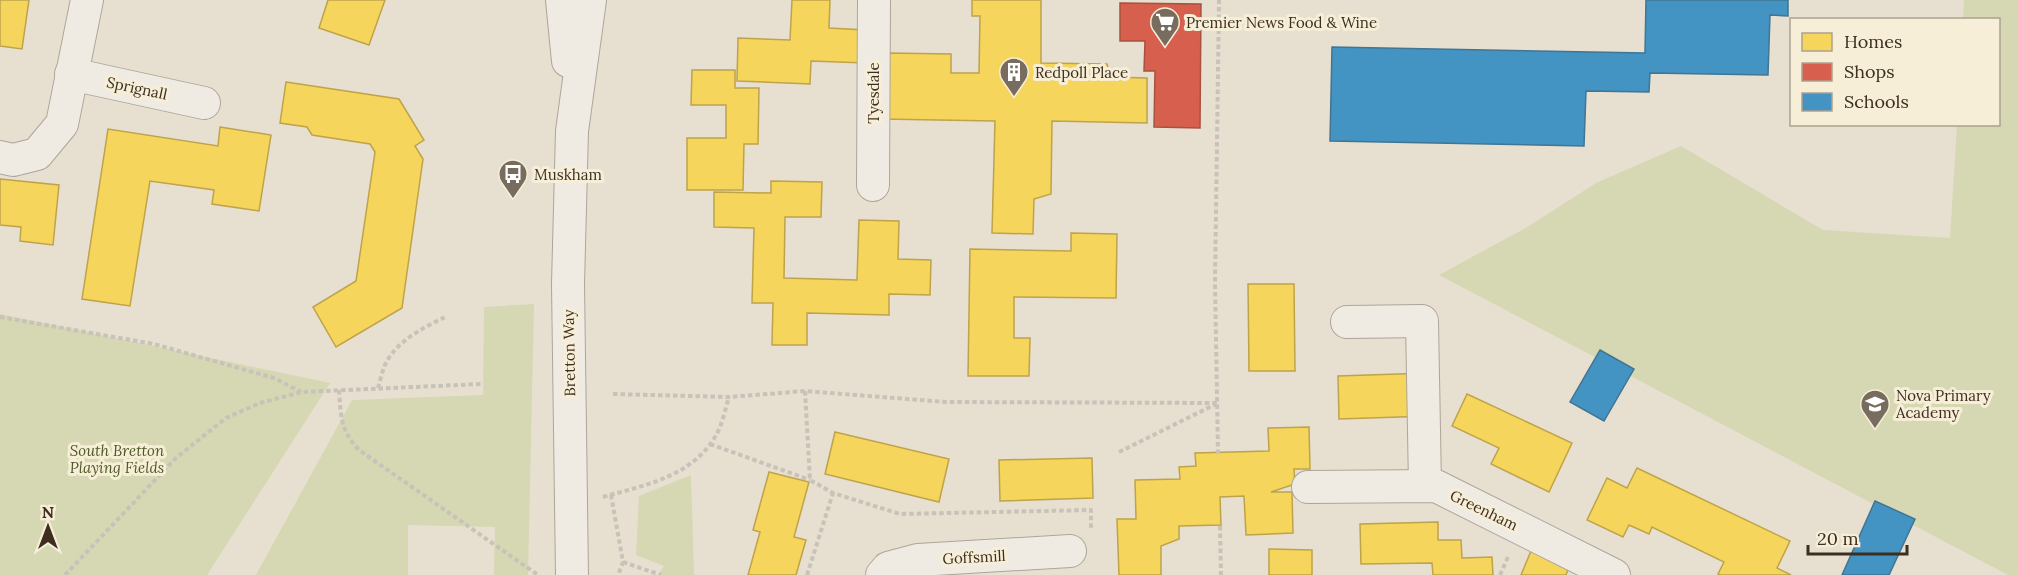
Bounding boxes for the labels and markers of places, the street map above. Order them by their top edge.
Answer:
supermarket icon: Premier News Food & Wine [1149,6,1181,48]
place label: Premier News Food & Wine [1186,13,1377,32]
building icon: Redpoll Place [998,56,1030,98]
place label: Redpoll Place [1035,63,1128,82]
bus stop icon: Muskham [497,158,529,200]
place label: Muskham [534,165,602,184]
place label: Nova Primary Academy [1895,386,1991,422]
school or university icon: Nova Primary Academy [1859,388,1891,430]

